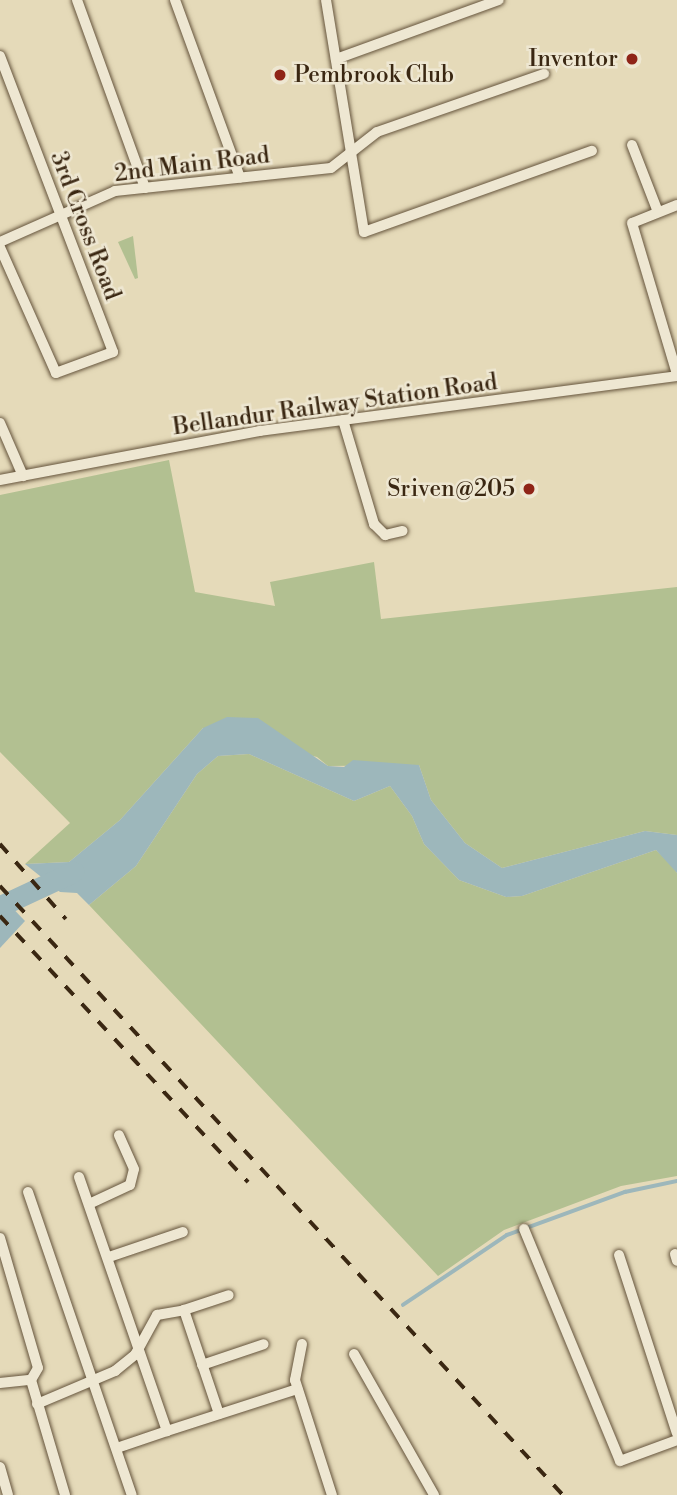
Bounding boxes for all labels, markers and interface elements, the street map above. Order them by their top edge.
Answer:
place label: Inventor [529,45,618,73]
marker: Inventor [624,51,640,67]
place label: Pembrook Club [294,61,454,89]
marker: Pembrook Club [272,67,288,83]
street label: 2nd Main Road [113,142,271,188]
street label: 3rd Cross Road [44,148,126,304]
street label: Bellandur Railway Station Road [171,369,499,441]
place label: Sriven@205 [387,475,515,503]
marker: Sriven@205 [521,481,537,497]

